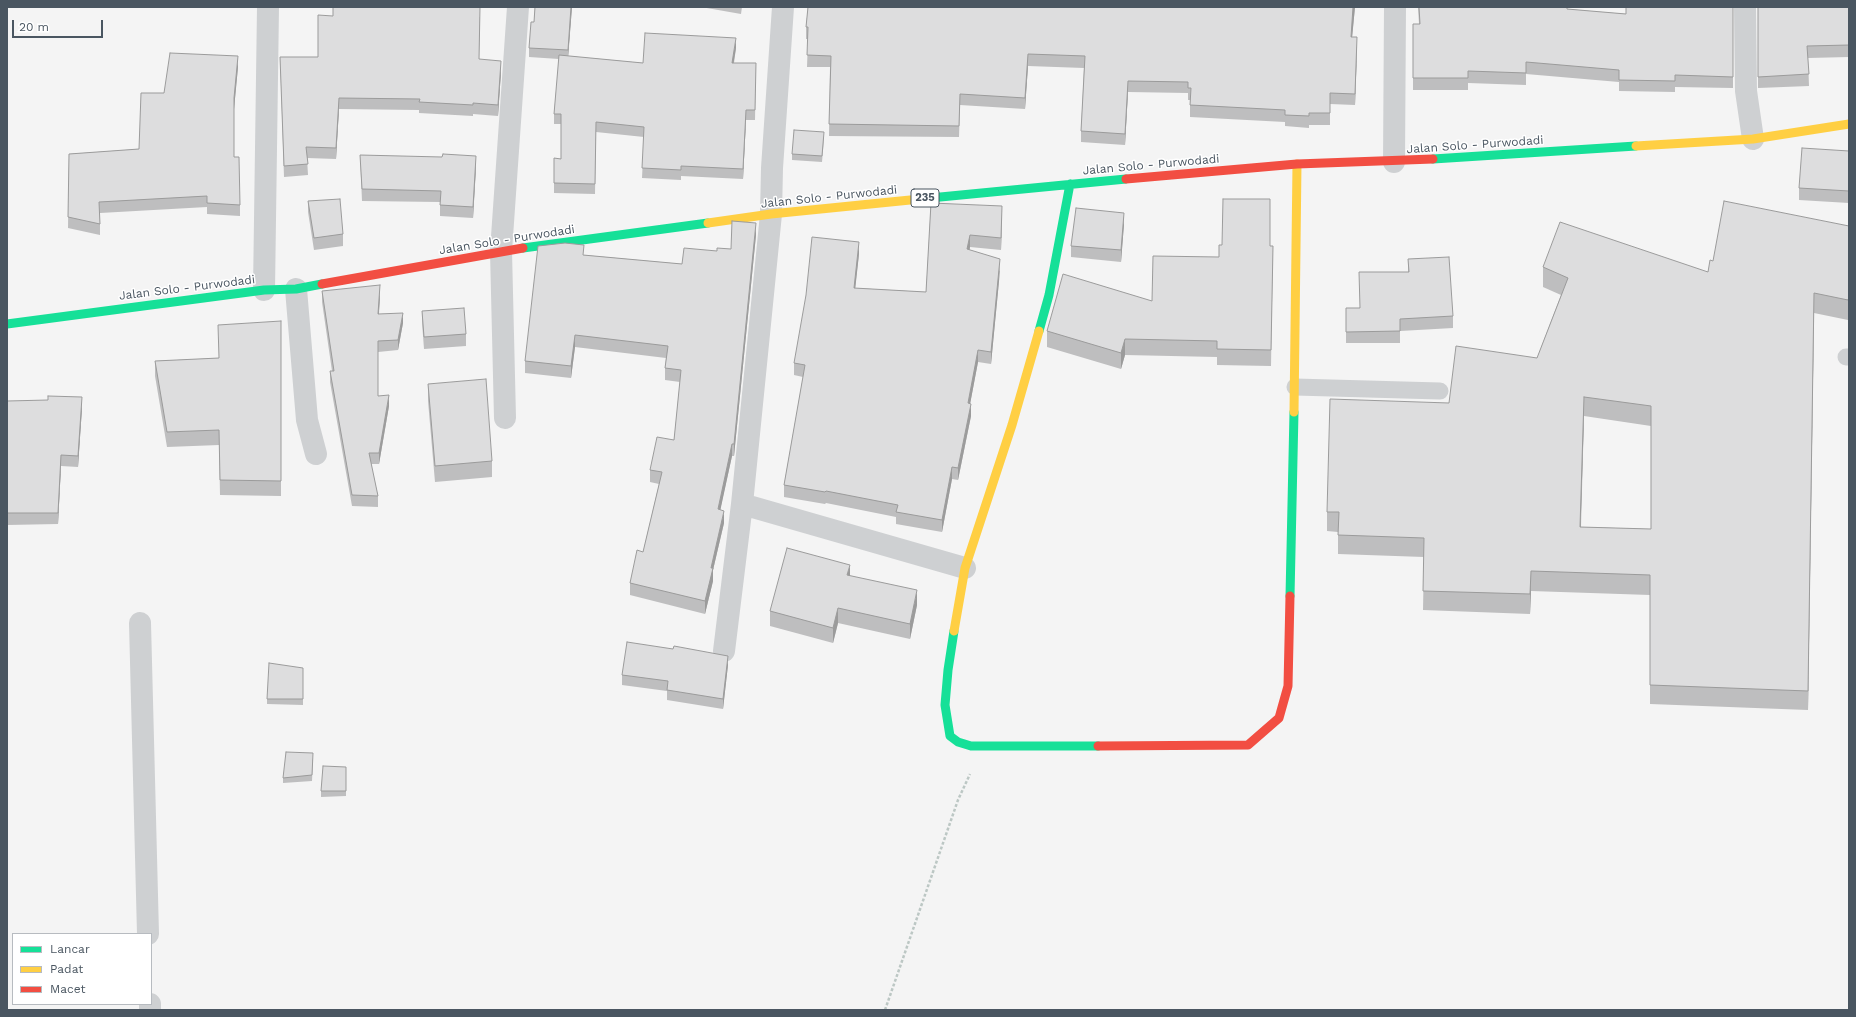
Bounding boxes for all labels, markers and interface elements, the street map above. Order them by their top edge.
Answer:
scale bar [14,12,105,38]
text: 20 m [19,20,49,34]
street label: Jalan Solo - Purwodadi [1406,133,1544,157]
street label: Jalan Solo - Purwodadi [1082,152,1220,178]
street label: Jalan Solo - Purwodadi [760,183,898,211]
road number: 235 [911,189,939,207]
street label: Jalan Solo - Purwodadi [438,222,576,258]
street label: Jalan Solo - Purwodadi [118,272,256,304]
legend [12,933,152,1005]
text: Lancar [50,942,90,956]
text: Padat [50,962,83,976]
text: Macet [50,982,85,996]

